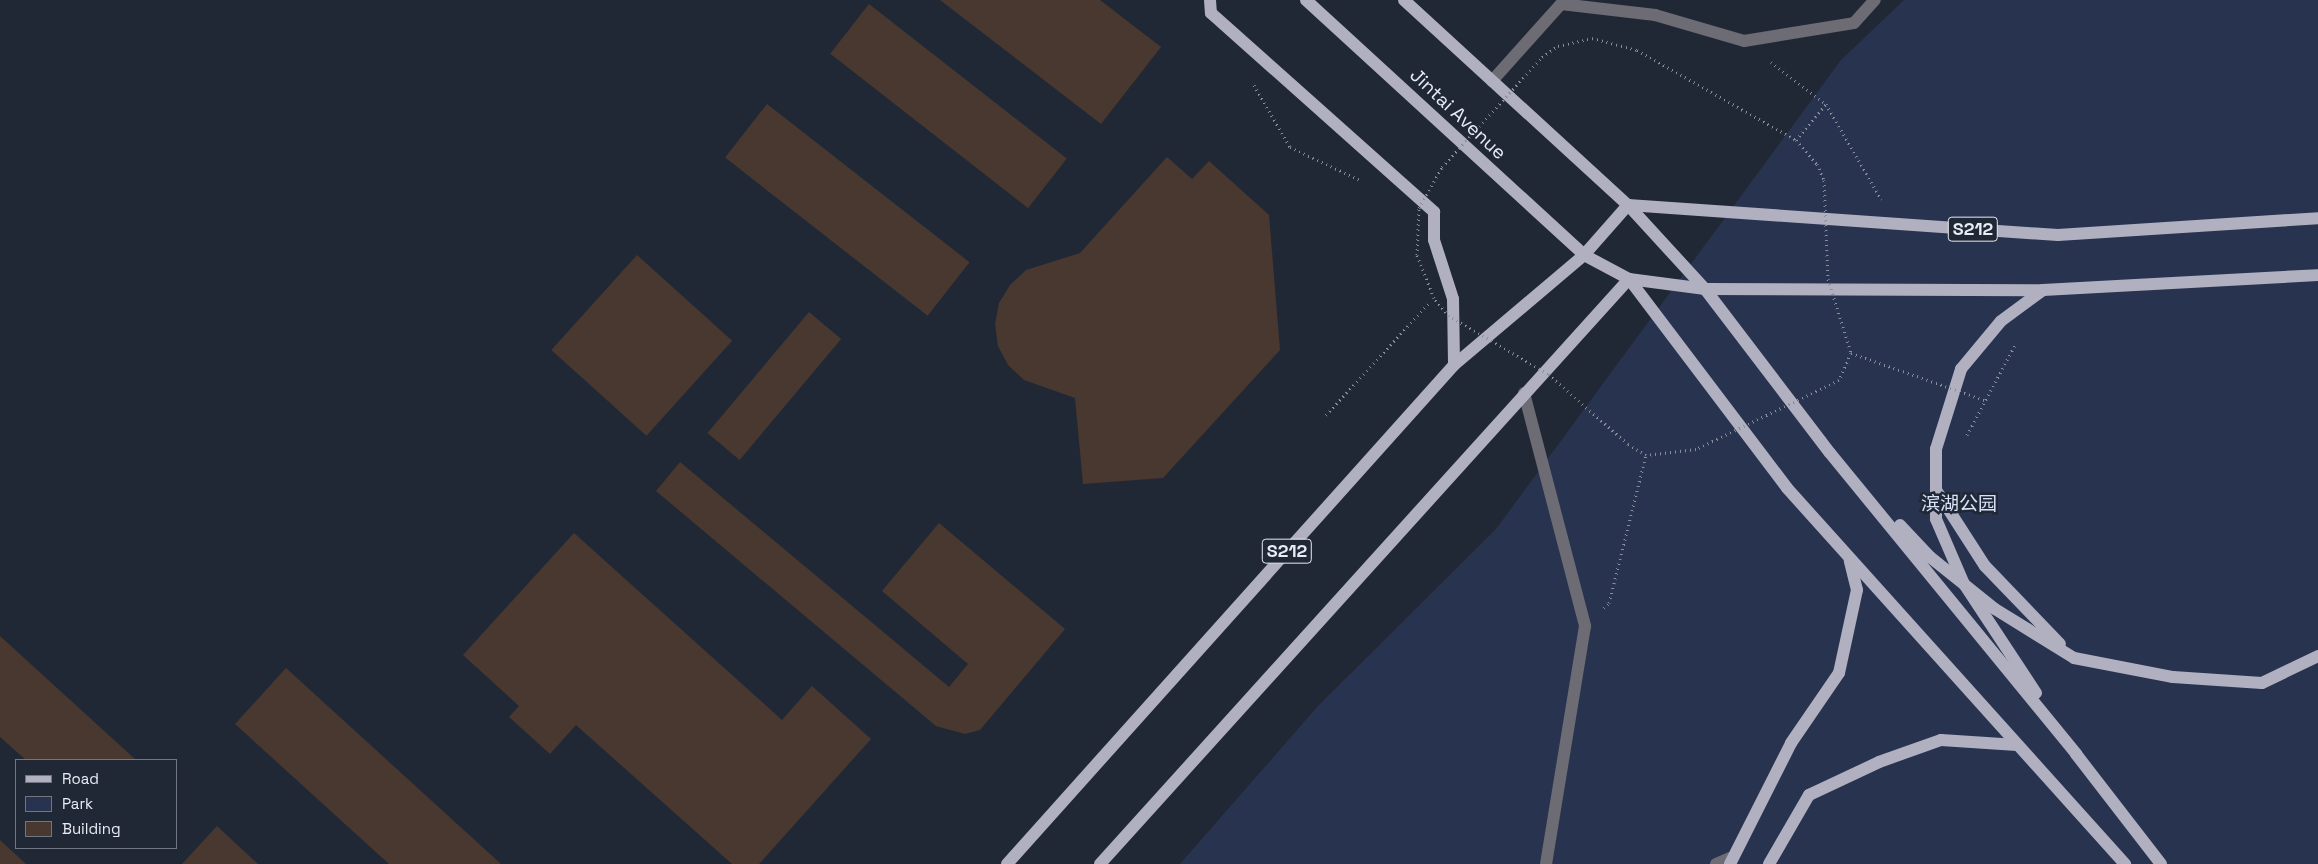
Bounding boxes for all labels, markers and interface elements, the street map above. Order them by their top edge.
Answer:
street label: Jintai Avenue [1405,64,1511,164]
road number: S212 [1947,213,1999,244]
park label: 滨湖公园 [1921,493,1997,515]
road number: S212 [1261,536,1313,566]
legend [15,759,178,849]
text: Road [62,769,99,788]
text: Park [62,794,93,813]
text: Building [62,819,121,838]

